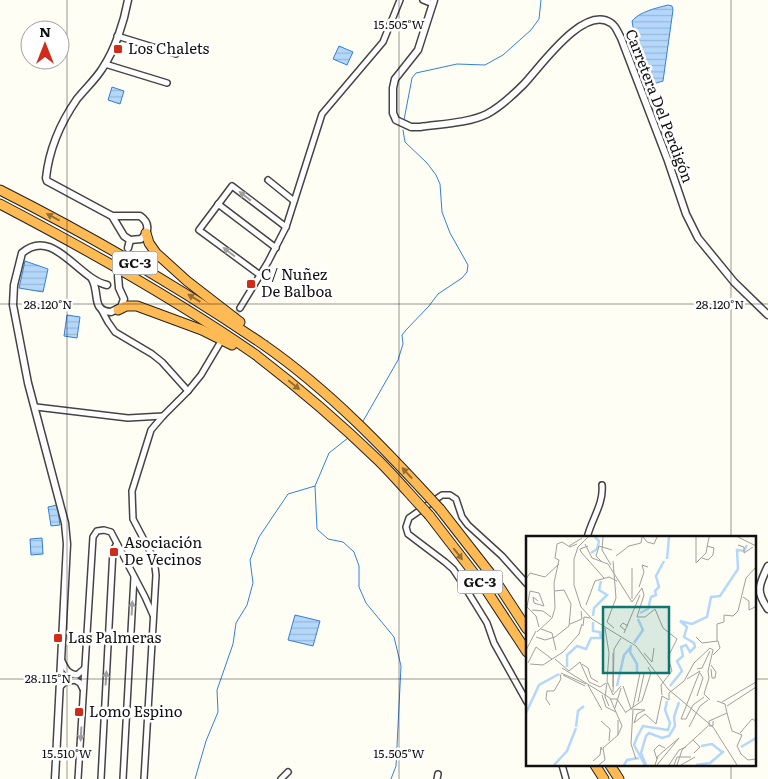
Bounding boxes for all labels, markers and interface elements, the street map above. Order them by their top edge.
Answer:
text: 15.505°W [373,15,425,33]
north arrow [20,20,70,70]
text: N [39,21,51,41]
street label: Carretera Del Perdigón [620,25,700,186]
place label: Los Chalets [128,36,209,59]
marker: Los Chalets [112,43,124,55]
one-way arrow [239,190,252,201]
one-way arrow [46,213,60,222]
one-way arrow [223,247,236,258]
road number: GC-3 [112,252,158,274]
place label: C/ Nuñez De Balboa [261,262,333,302]
marker: C/ Nuñez De Balboa [245,278,257,290]
one-way arrow [187,294,200,303]
text: 28.120°N [24,295,72,313]
text: 28.120°N [696,295,744,313]
one-way arrow [288,379,301,390]
one-way arrow [401,468,413,480]
place label: Asociación De Vecinos [124,530,202,570]
inset map [526,536,756,766]
marker: Asociación De Vecinos [108,546,120,558]
one-way arrow [453,547,464,560]
road number: GC-3 [458,570,502,594]
one-way arrow [128,600,136,616]
place label: Las Palmeras [68,625,161,648]
marker: Las Palmeras [52,632,64,644]
text: 28.115°N [25,669,71,687]
one-way arrow [103,670,111,686]
place label: Lomo Espino [89,699,183,722]
marker: Lomo Espino [73,706,85,718]
one-way arrow [77,726,85,742]
text: 15.510°W [42,744,92,762]
text: 15.505°W [373,744,425,762]

